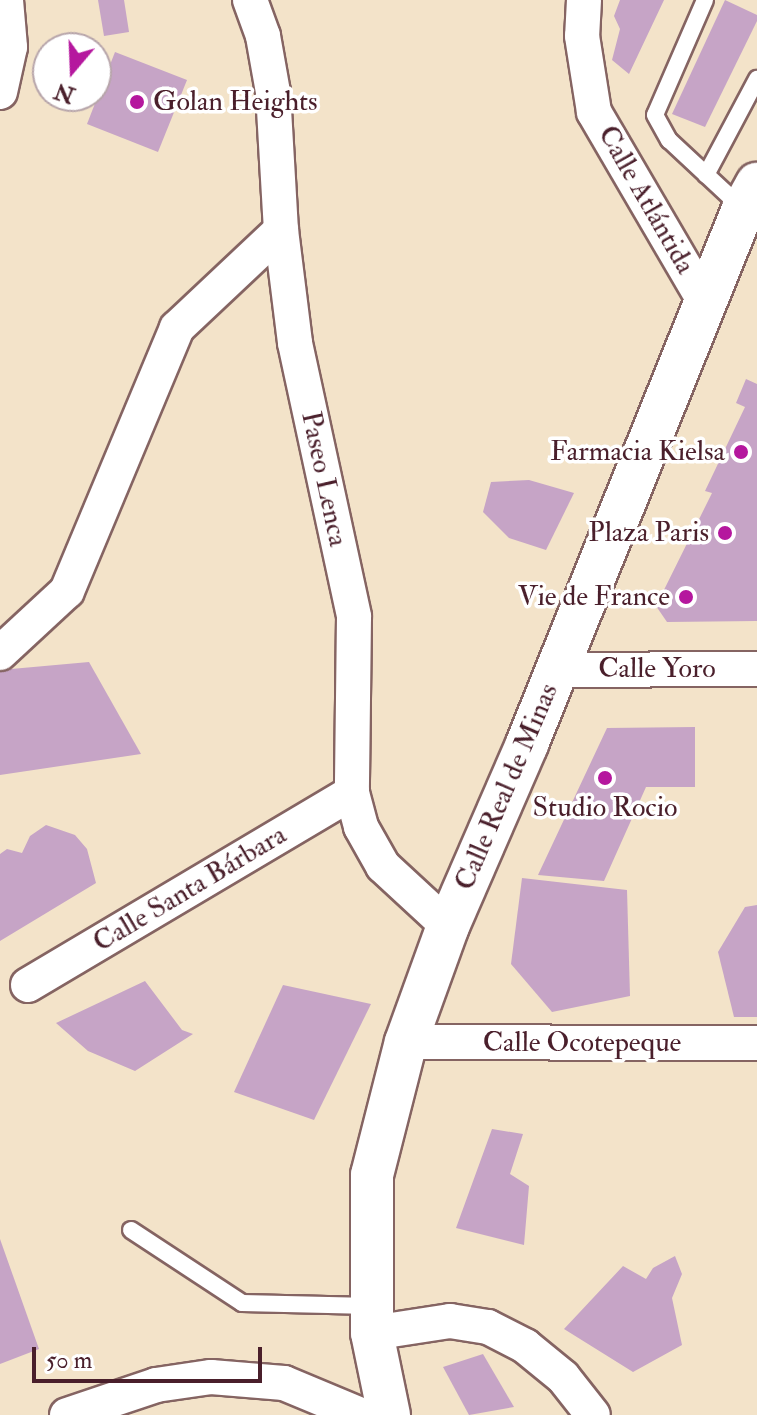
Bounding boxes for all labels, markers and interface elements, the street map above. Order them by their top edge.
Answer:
north arrow [32,32,112,112]
text: N [51,76,79,109]
place label: Golan Heights [153,85,318,119]
marker: Golan Heights [128,93,146,111]
street label: Calle Atlántida [590,120,702,280]
street label: Paseo Lenca [293,408,355,550]
place label: Farmacia Kielsa [550,435,725,469]
marker: Farmacia Kielsa [732,443,750,461]
place label: Plaza Paris [588,516,709,550]
marker: Plaza Paris [716,524,734,542]
place label: Vie de France [518,580,670,614]
marker: Vie de France [677,588,695,606]
street label: Calle Yoro [598,652,716,686]
street label: Calle Real de Minas [448,679,566,895]
marker: Studio Rocio [596,769,614,787]
place label: Studio Rocio [533,791,677,825]
street label: Calle Santa Bárbara [87,818,293,960]
street label: Calle Ocotepeque [483,1026,681,1060]
scale bar [36,1331,266,1381]
text: 50 m [46,1345,92,1376]

